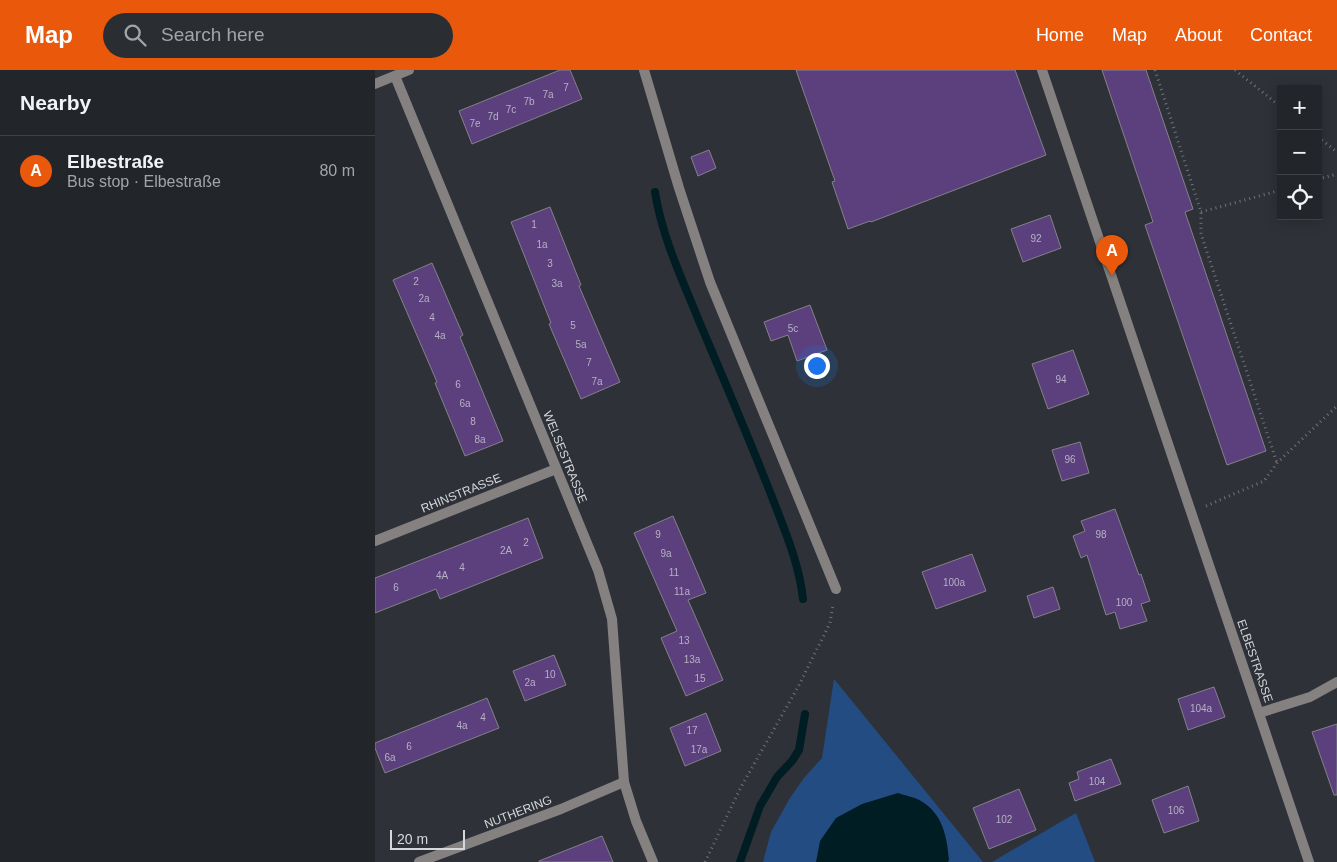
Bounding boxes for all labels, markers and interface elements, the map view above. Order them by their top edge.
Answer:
search box [103,13,453,58]
text: Map [25,21,73,48]
icon: search [121,21,149,49]
text: Search here [161,24,265,45]
text: Home [1036,25,1084,45]
text: Map [1112,25,1147,45]
text: About [1175,25,1222,45]
text: Contact [1250,25,1312,45]
house number: 7 [563,82,569,93]
map controls [1277,85,1322,220]
button: + [1277,85,1322,130]
house number: 7a [542,89,554,100]
text: Nearby [20,91,91,114]
house number: 7b [523,96,535,107]
house number: 7c [506,104,516,115]
house number: 7d [487,111,499,122]
house number: 7e [469,118,481,129]
button: − [1277,130,1322,175]
text: Elbestraße [67,151,164,172]
text: A [30,162,42,179]
text: 80 m [319,162,355,179]
text: Bus stop · Elbestraße [67,173,221,190]
button: locate [1277,175,1322,220]
house number: 1 [531,219,537,230]
house number: 92 [1030,233,1042,244]
pin: A [1096,235,1128,276]
house number: 1a [536,239,548,250]
house number: 3 [547,258,553,269]
house number: 2 [413,276,419,287]
house number: 3a [551,278,563,289]
house number: 2a [418,293,430,304]
house number: 4 [429,312,435,323]
house number: 5 [570,320,576,331]
house number: 5c [788,323,798,334]
house number: 4a [434,330,446,341]
house number: 5a [575,339,587,350]
your location [804,353,830,379]
house number: 7 [586,357,592,368]
house number: 94 [1055,374,1067,385]
house number: 7a [591,376,603,387]
house number: 6 [455,379,461,390]
house number: 6a [459,398,471,409]
street label: WELSESTRASSE [540,409,590,505]
house number: 8 [470,416,476,427]
house number: 8a [474,434,486,445]
house number: 96 [1064,454,1076,465]
street label: RHINSTRASSE [419,471,503,515]
house number: 9 [655,529,661,540]
house number: 98 [1095,529,1107,540]
house number: 2 [523,537,529,548]
house number: 2A [500,545,512,556]
house number: 9a [660,548,672,559]
house number: 4 [459,562,465,573]
house number: 11 [669,567,680,578]
house number: 4A [436,570,448,581]
house number: 100a [943,577,966,588]
house number: 6 [393,582,399,593]
house number: 11a [674,586,690,597]
house number: 100 [1116,597,1133,608]
street label: ELBESTRASSE [1234,618,1276,704]
house number: 13 [678,635,690,646]
house number: 13a [684,654,701,665]
house number: 10 [544,669,556,680]
house number: 15 [694,673,706,684]
house number: 2a [524,677,536,688]
house number: 104a [1190,703,1213,714]
house number: 4 [480,712,486,723]
house number: 4a [456,720,468,731]
house number: 17 [686,725,698,736]
house number: 6 [406,741,412,752]
house number: 17a [691,744,708,755]
house number: 6a [384,752,396,763]
house number: 104 [1089,776,1106,787]
street label: NUTHERING [482,793,554,831]
house number: 106 [1168,805,1185,816]
house number: 102 [996,814,1013,825]
scale bar [390,827,465,850]
text: 20 m [397,831,428,847]

